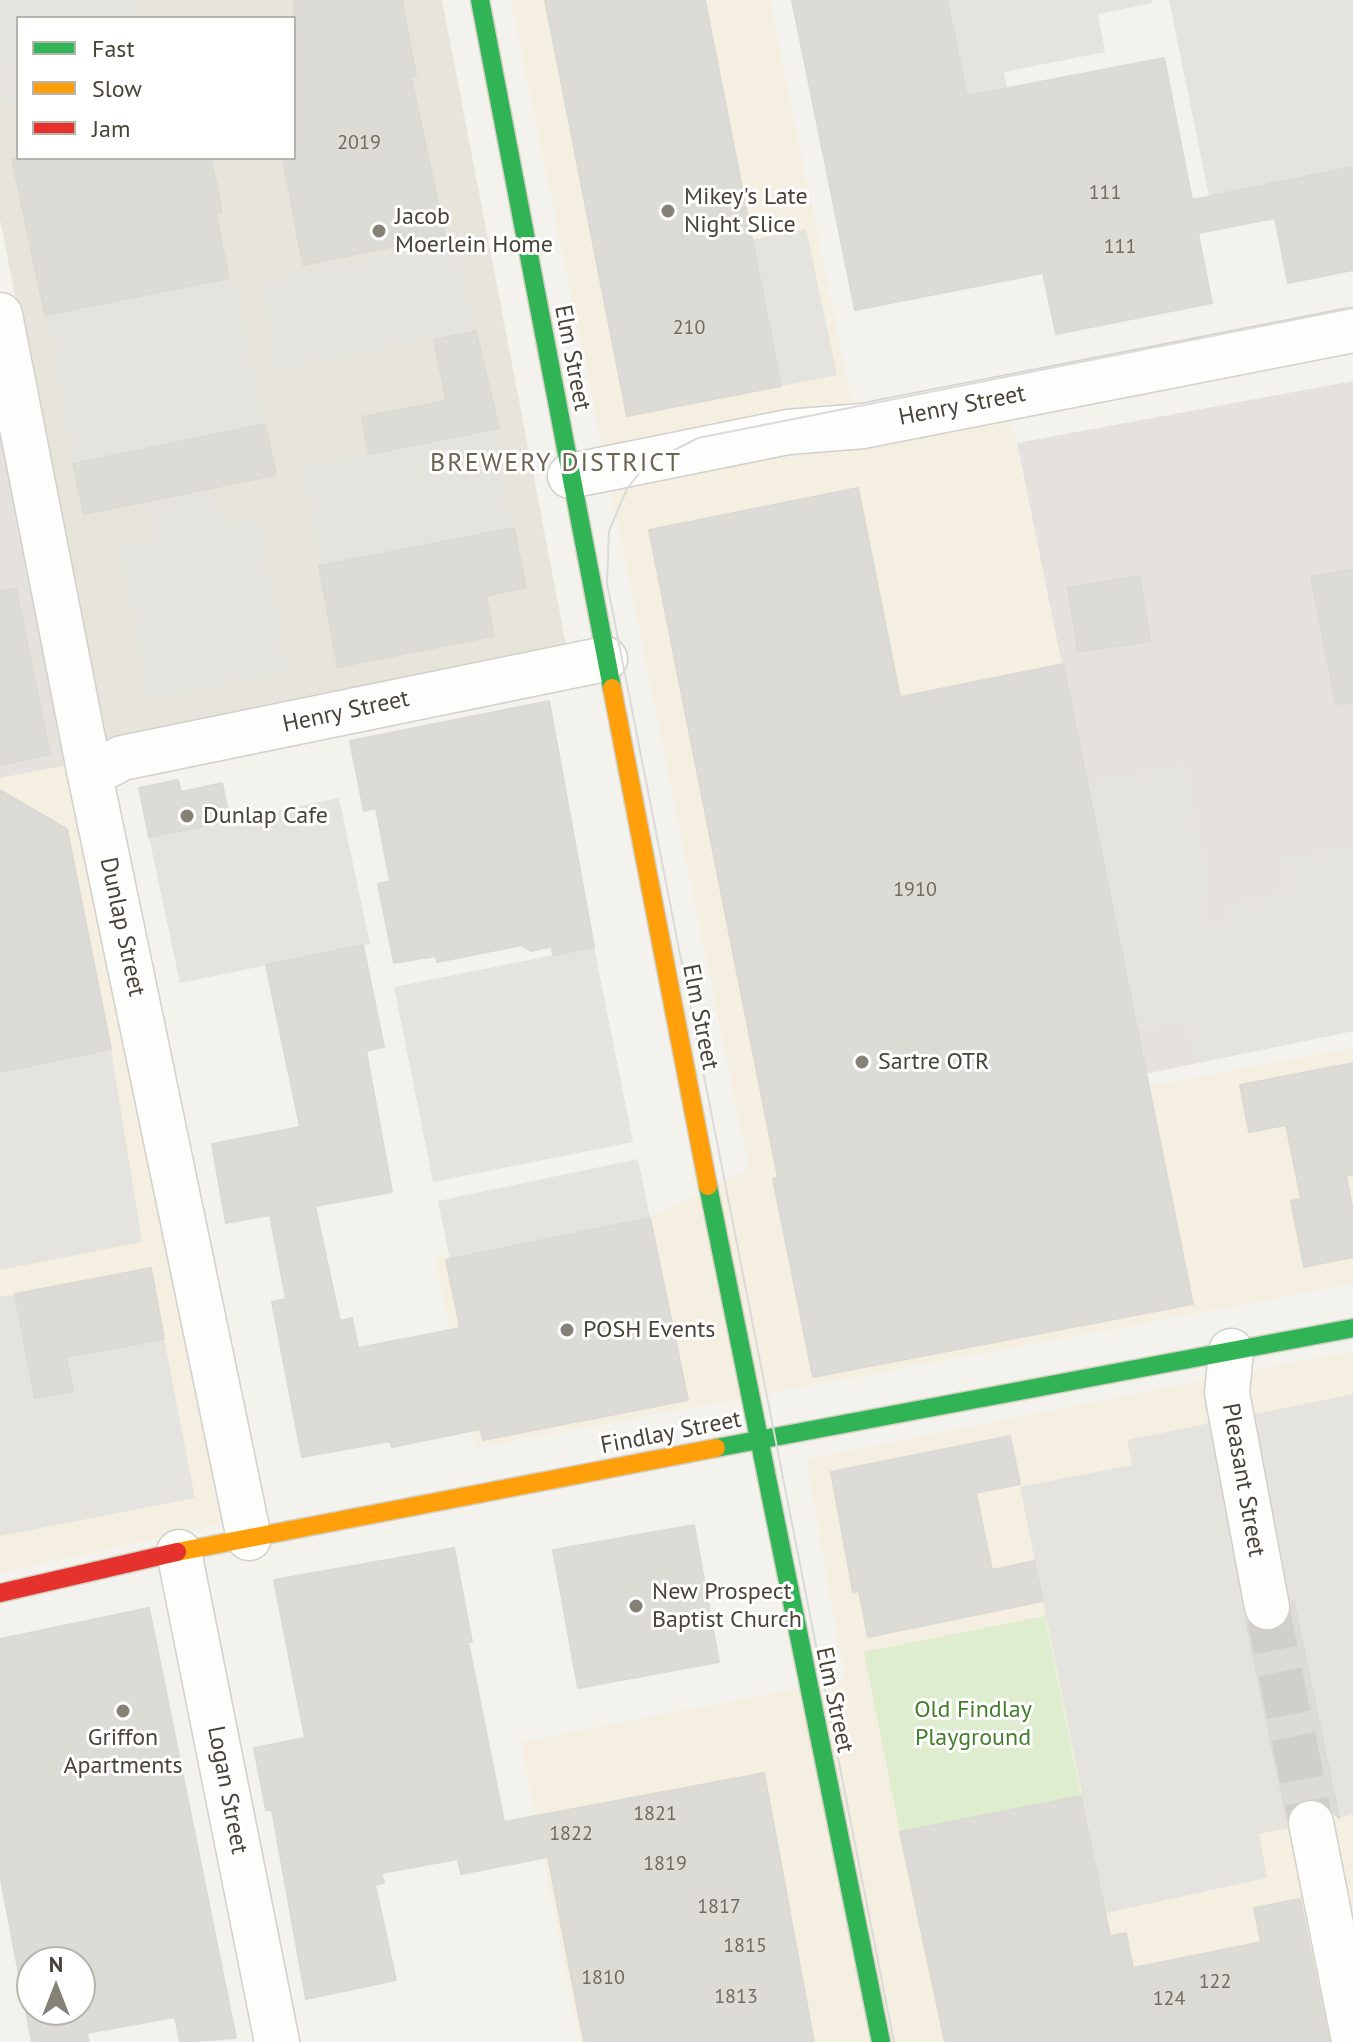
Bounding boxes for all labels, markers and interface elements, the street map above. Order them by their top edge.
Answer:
legend [16,16,296,160]
text: Fast [92,33,135,64]
text: Slow [92,73,142,104]
text: Jam [92,113,130,144]
house number: 2019 [337,131,381,155]
house number: 111 [1089,181,1121,205]
place label: Mikey's Late Night Slice [684,183,808,239]
marker: Mikey's Late Night Slice [659,202,677,220]
place label: Jacob Moerlein Home [395,203,553,259]
marker: Jacob Moerlein Home [370,222,388,240]
house number: 111 [1104,235,1136,259]
street label: Elm Street [548,303,596,413]
house number: 210 [673,316,705,340]
street label: Henry Street [896,380,1028,432]
district label: BREWERY DISTRICT [430,448,682,480]
street label: Henry Street [280,685,412,739]
place label: Dunlap Cafe [203,802,328,830]
marker: Dunlap Cafe [178,807,196,825]
street label: Dunlap Street [93,855,151,999]
house number: 1910 [893,878,937,902]
street label: Elm Street [676,962,724,1072]
place label: Sartre OTR [878,1048,989,1076]
marker: Sartre OTR [853,1053,871,1071]
place label: POSH Events [583,1316,715,1344]
marker: POSH Events [558,1321,576,1339]
street label: Pleasant Street [1215,1401,1271,1559]
street label: Findlay Street [598,1405,744,1461]
place label: New Prospect Baptist Church [652,1578,802,1634]
marker: New Prospect Baptist Church [627,1597,645,1615]
street label: Elm Street [809,1645,859,1755]
park label: Old Findlay Playground [914,1696,1032,1752]
marker: Griffon Apartments [114,1702,132,1720]
place label: Griffon Apartments [64,1724,182,1780]
street label: Logan Street [201,1724,253,1856]
house number: 1821 [633,1802,677,1826]
house number: 1822 [549,1822,593,1846]
house number: 1819 [643,1852,687,1876]
house number: 1817 [697,1895,741,1919]
house number: 1815 [723,1934,767,1958]
north arrow [16,1946,96,2026]
text: N [49,1950,63,1978]
house number: 1810 [581,1966,625,1990]
house number: 122 [1199,1970,1231,1994]
house number: 1813 [714,1985,758,2009]
house number: 124 [1153,1987,1185,2011]

